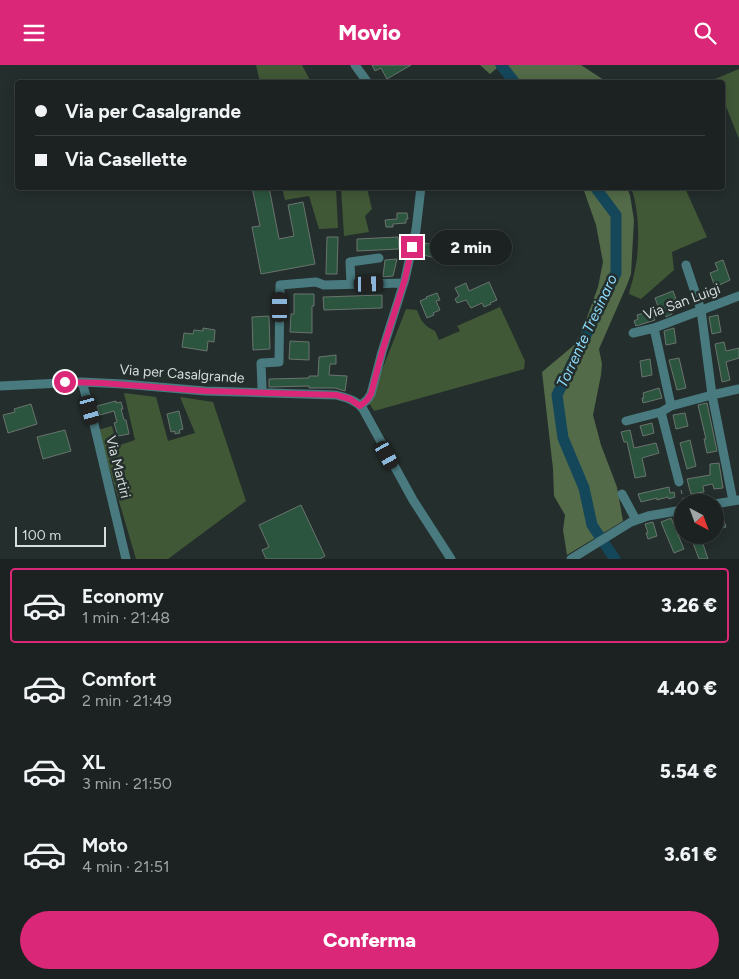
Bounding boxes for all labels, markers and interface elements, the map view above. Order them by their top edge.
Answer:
icon: menu [20,19,48,47]
text: Movio [338,19,401,46]
icon: search [691,19,719,47]
text: Via per Casalgrande [65,100,241,123]
text: Via Casellette [65,148,187,171]
callout: 2 min [430,229,512,265]
route end [401,236,423,258]
text: 2 min [451,238,491,257]
water label: Torrente Tresinaro [553,271,621,391]
car [353,276,384,292]
street label: Via San Luigi [641,280,723,324]
car [272,292,287,322]
street label: Via per Casalgrande [119,361,245,387]
route start [54,371,76,393]
car [78,394,101,426]
street label: Via Martiri [102,434,134,500]
car [373,438,400,472]
north arrow [674,494,724,544]
map controls [674,494,724,544]
scale bar [15,524,106,547]
text: 100 m [22,527,61,544]
icon: car [22,583,67,628]
text: Economy [82,585,164,608]
text: 3.26 € [661,594,717,617]
text: 1 min · 21:48 [82,608,170,627]
icon: car [22,666,67,711]
text: Comfort [82,668,157,691]
text: 4.40 € [657,677,717,700]
text: 2 min · 21:49 [82,691,172,710]
icon: car [22,749,67,794]
text: XL [82,751,105,774]
text: 5.54 € [660,760,717,783]
text: 3 min · 21:50 [82,774,172,793]
icon: car [22,832,67,877]
text: Moto [82,834,128,857]
text: 3.61 € [664,843,717,866]
text: 4 min · 21:51 [82,857,170,876]
button: Conferma [20,911,719,969]

